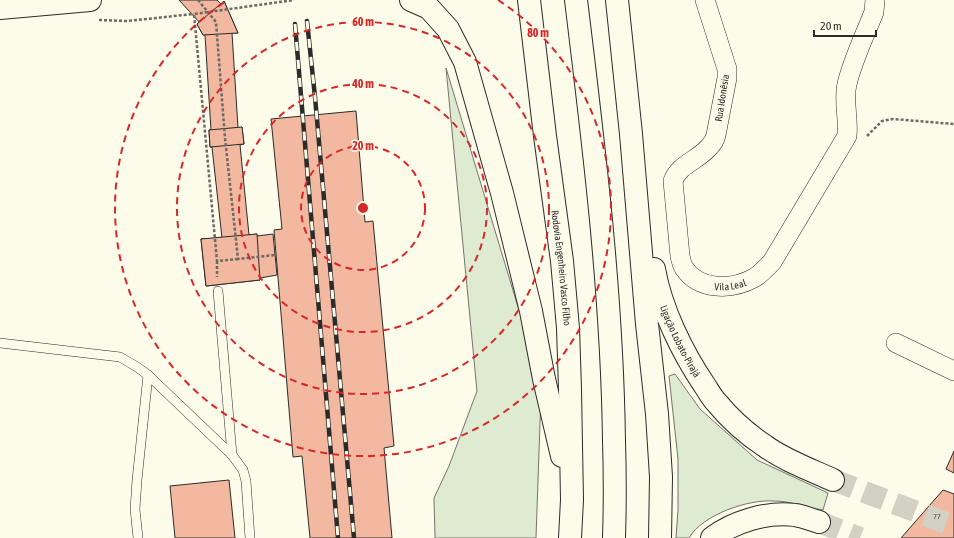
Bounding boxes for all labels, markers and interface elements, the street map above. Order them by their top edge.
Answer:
scale bar [814,12,876,38]
text: 60 m [352,15,374,29]
text: 20 m [820,19,842,33]
text: 80 m [527,26,549,40]
street label: Rua Idonêsia [713,73,731,122]
text: 40 m [351,77,374,91]
text: 20 m [352,139,374,153]
centre of rings [356,201,370,215]
street label: Rodovia Engenheiro Vasco Filho [550,210,573,326]
street label: Vila Leal [714,277,748,292]
street label: Ligação Lobato-Pirajá [659,303,703,379]
house number: 77 [933,512,941,521]

